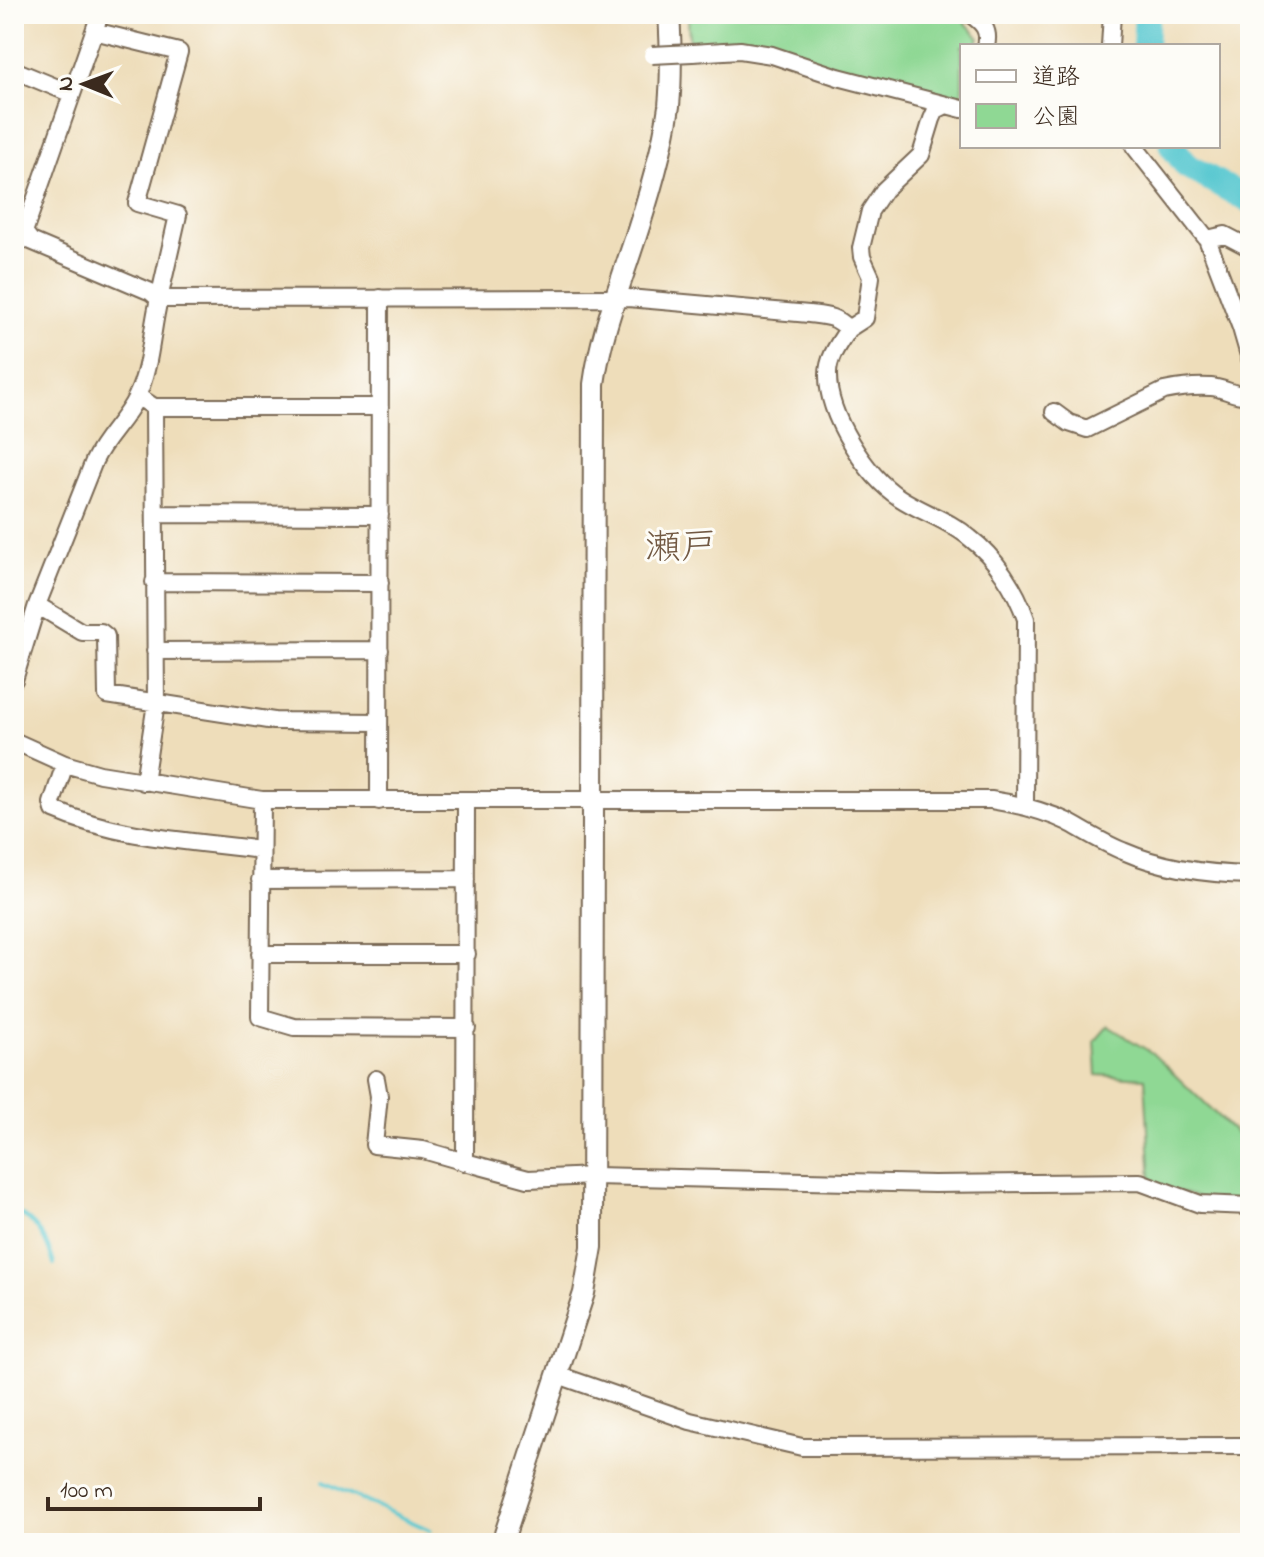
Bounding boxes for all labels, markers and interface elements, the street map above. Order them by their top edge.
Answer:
north arrow [44,44,124,124]
legend [960,44,1220,148]
text: 道路 [1032,61,1080,96]
text: N [51,76,83,91]
text: 公園 [1032,101,1080,136]
district label: 瀬戸 [645,523,717,576]
scale bar [48,1461,260,1511]
text: 100 m [60,1474,113,1509]

